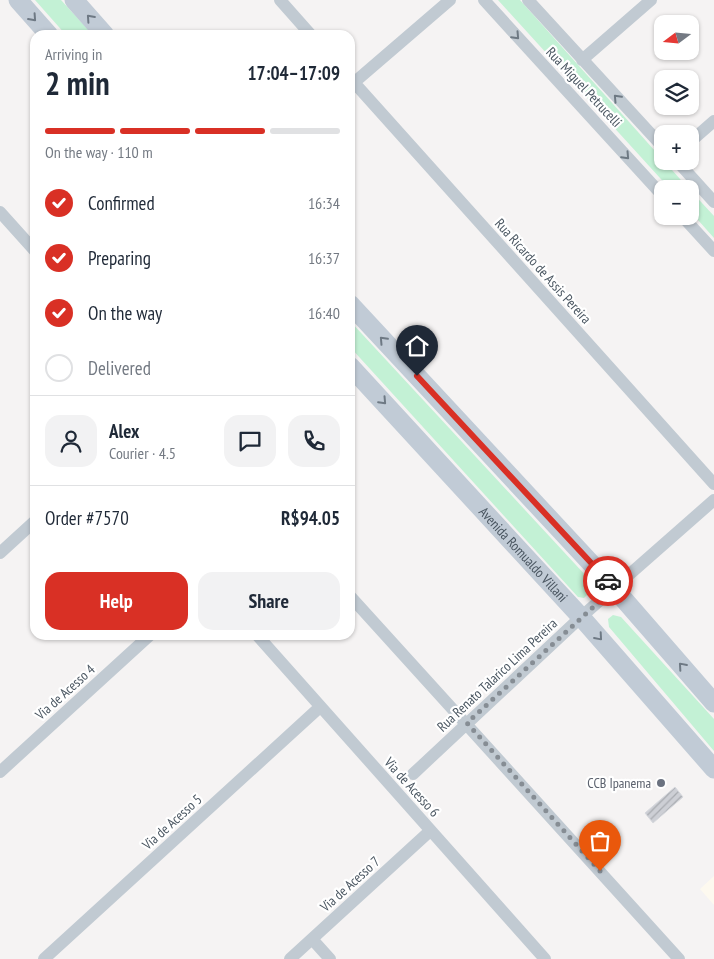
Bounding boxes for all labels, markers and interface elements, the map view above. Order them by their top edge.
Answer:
one-way arrow [27,12,36,21]
one-way arrow [87,14,96,23]
north arrow [654,15,699,60]
map controls [654,15,699,225]
one-way arrow [511,30,520,39]
street label: Rua Miguel Petrucelli [542,43,626,131]
text: Arriving in [45,44,102,64]
text: 17:04–17:09 [247,61,340,85]
text: 2 min [45,62,110,104]
button: layers [654,70,699,115]
one-way arrow [614,94,623,103]
button: + [654,125,699,170]
text: On the way · 110 m [45,142,153,162]
one-way arrow [620,150,629,159]
button: − [654,180,699,225]
icon: check [45,189,73,217]
text: Confirmed [88,191,155,215]
text: 16:34 [308,193,340,213]
street label: Rua Ricardo de Assis Pereira [491,215,595,327]
icon: check [45,244,73,272]
text: Preparing [88,246,151,270]
text: 16:37 [308,248,340,268]
icon: check [45,299,73,327]
text: On the way [88,301,162,325]
text: 16:40 [308,303,340,323]
pin [396,325,438,376]
icon: home [403,332,431,360]
one-way arrow [380,337,389,346]
text: Delivered [88,356,151,380]
one-way arrow [377,396,386,405]
button: person [45,415,97,467]
button: chat [224,415,276,467]
button: phone [288,415,340,467]
text: Alex [109,419,139,443]
text: Courier · 4.5 [109,443,176,463]
street label: Avenida Romualdo Villani [475,503,572,606]
text: Order #7570 [45,506,129,530]
text: R$94.05 [281,506,340,530]
courier [583,556,633,606]
icon: car [594,567,622,595]
button: Help [45,572,188,630]
button: Share [198,572,340,630]
street label: Rua Renato Talarico Lima Pereira [433,615,561,735]
one-way arrow [594,632,603,641]
street label: Via de Acesso 4 [31,660,99,724]
one-way arrow [679,663,688,672]
street label: Via de Acesso 6 [380,753,444,821]
place label: CCB Ipanema [587,774,651,792]
marker: CCB Ipanema [655,777,667,789]
street label: Via de Acesso 5 [138,790,206,854]
pin [579,820,621,871]
icon: bag [586,827,614,855]
street label: Via de Acesso 7 [316,852,384,916]

